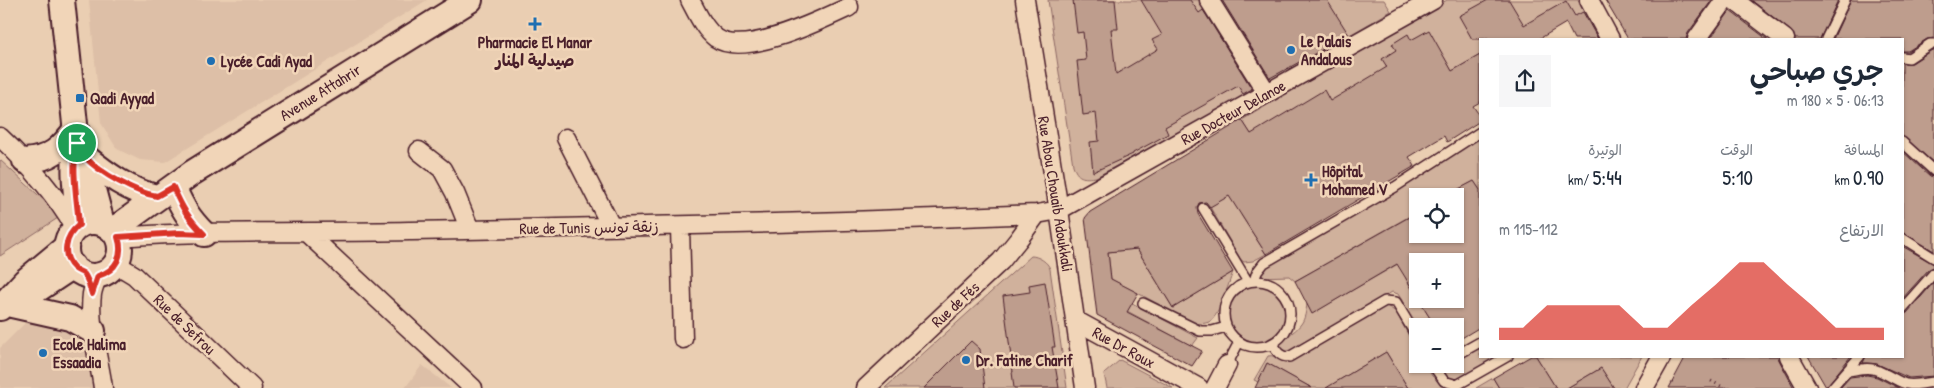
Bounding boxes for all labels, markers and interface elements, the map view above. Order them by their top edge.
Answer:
marker: Pharmacie El Manar صيدلية المنار [529,18,541,30]
place label: Le Palais Andalous [1301,30,1353,70]
place label: Pharmacie El Manar صيدلية المنار [478,31,593,71]
marker: Le Palais Andalous [1285,44,1297,56]
place label: Lycée Cadi Ayad [221,50,313,73]
text: جري صباحي [1750,51,1884,89]
marker: Lycée Cadi Ayad [205,55,217,67]
button: share [1499,55,1551,107]
street label: Avenue Attahrir [275,58,365,126]
street label: Rue Docteur Delanoe [1177,74,1290,150]
place label: Qadi Ayyad [90,87,155,110]
text: 06:13 · 5 × 180 m [1787,89,1884,111]
marker: Qadi Ayyad [74,92,86,104]
street label: Rue Abou Chouaib Adoukkali [1033,115,1079,273]
pin [56,122,98,164]
icon: arrive [63,129,91,157]
text: الوتيرة [1588,140,1622,159]
text: الوقت [1720,140,1753,159]
text: المسافة [1844,140,1884,159]
place label: Hôpital Mohamed V [1322,160,1388,200]
text: 5:44 [1592,163,1622,192]
text: 5:10 [1722,163,1753,192]
text: 0.90 [1853,163,1884,192]
text: /km [1568,170,1592,189]
text: km [1834,170,1853,189]
marker: Hôpital Mohamed V [1304,173,1318,187]
map controls [1409,188,1464,373]
button: locate [1409,188,1464,243]
street label: Rue de Tunis زنقة تونس [519,215,659,239]
text: 112–115 m [1499,218,1558,240]
text: الارتفاع [1839,219,1884,241]
button: + [1409,253,1464,308]
street label: Rue de Fés [926,276,984,332]
street label: Rue de Sefrou [149,289,221,360]
button: − [1409,318,1464,373]
street label: Rue Dr Roux [1089,321,1159,373]
place label: Ecole Halima Essaadia [53,333,127,373]
marker: Ecole Halima Essaadia [37,347,49,359]
place label: Dr. Fatine Charif [976,349,1073,371]
marker: Dr. Fatine Charif [960,354,972,366]

